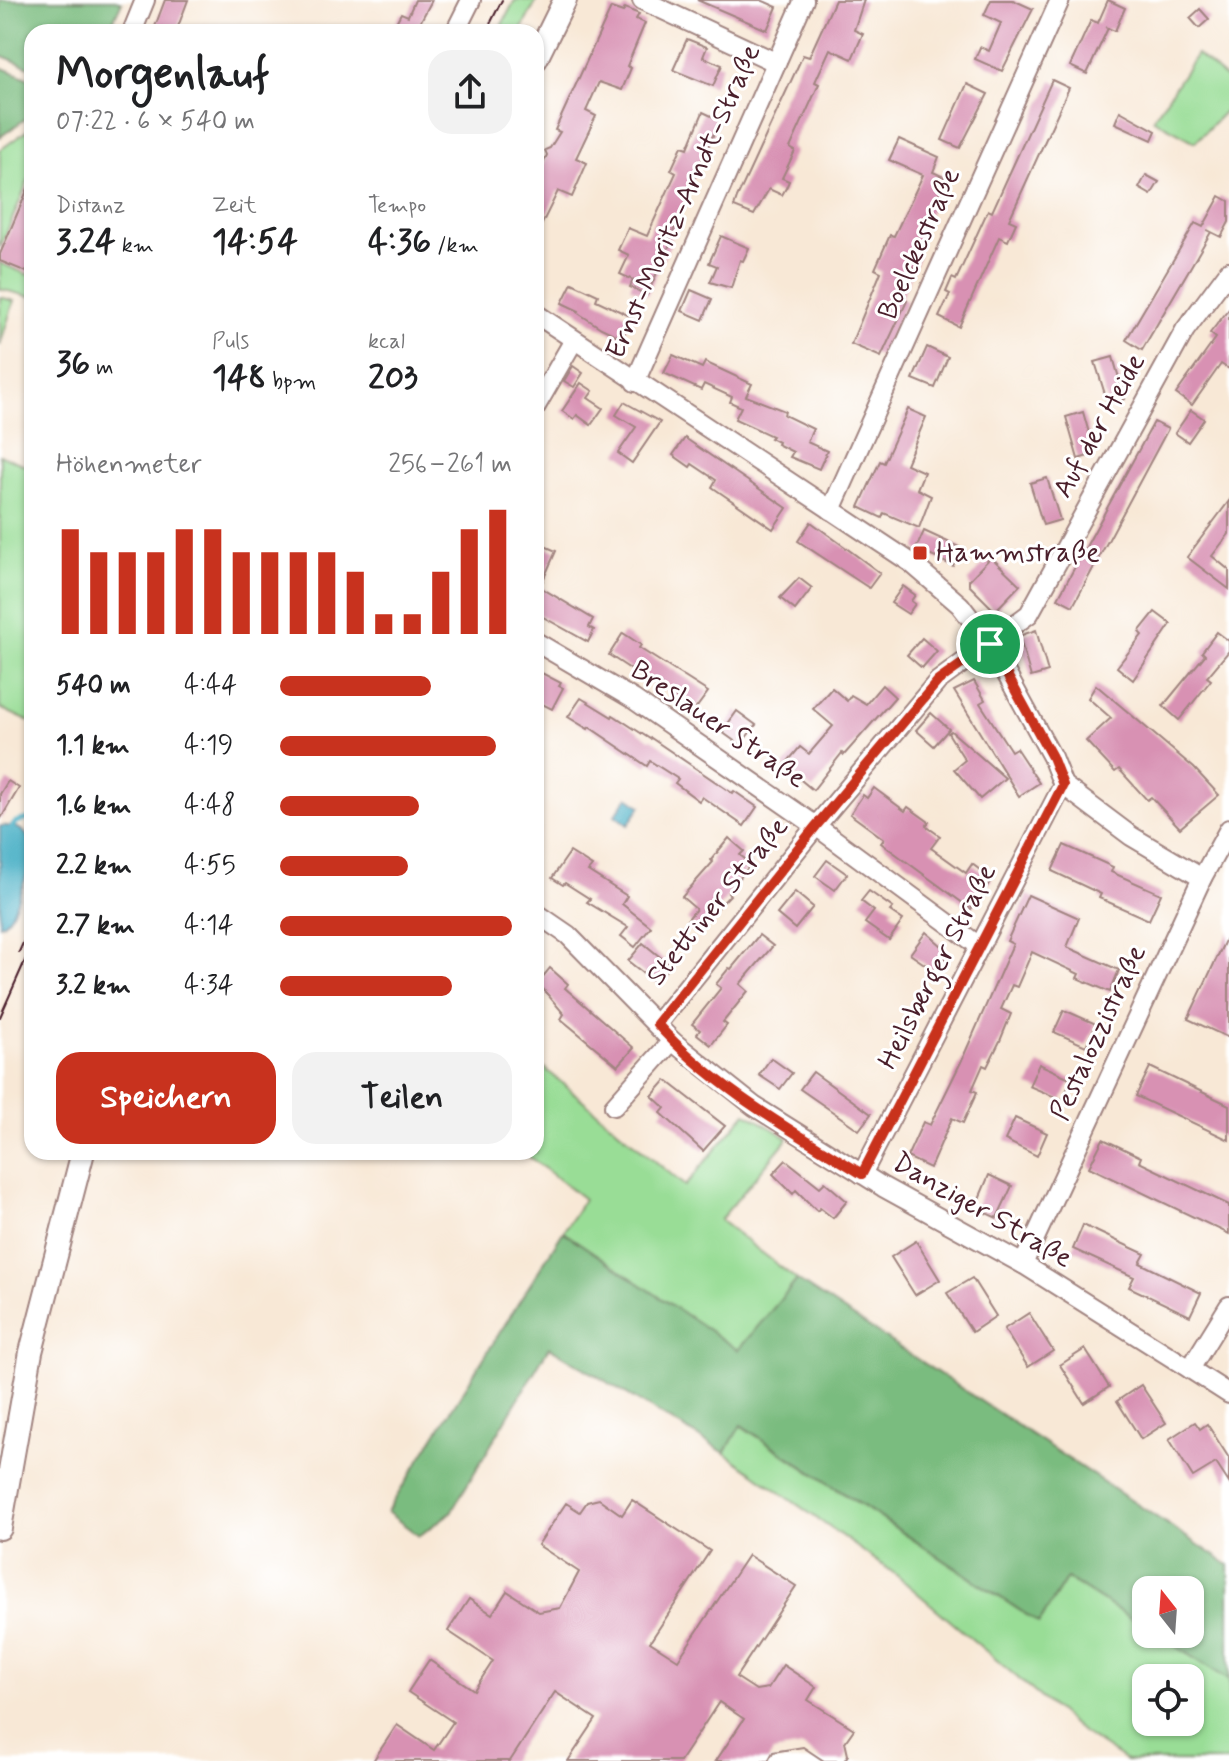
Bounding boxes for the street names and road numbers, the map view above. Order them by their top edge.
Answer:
street label: Ernst-Moritz-Arndt-Straße [598,39,770,365]
street label: Boelckestraße [870,162,970,326]
street label: Auf der Heide [1045,347,1155,505]
street label: Breslauer Straße [623,653,813,797]
street label: Stettiner Straße [639,810,797,994]
street label: Heilsberger Straße [870,858,1008,1077]
street label: Pestalozzistraße [1042,939,1156,1127]
street label: Danziger Straße [885,1144,1079,1278]

